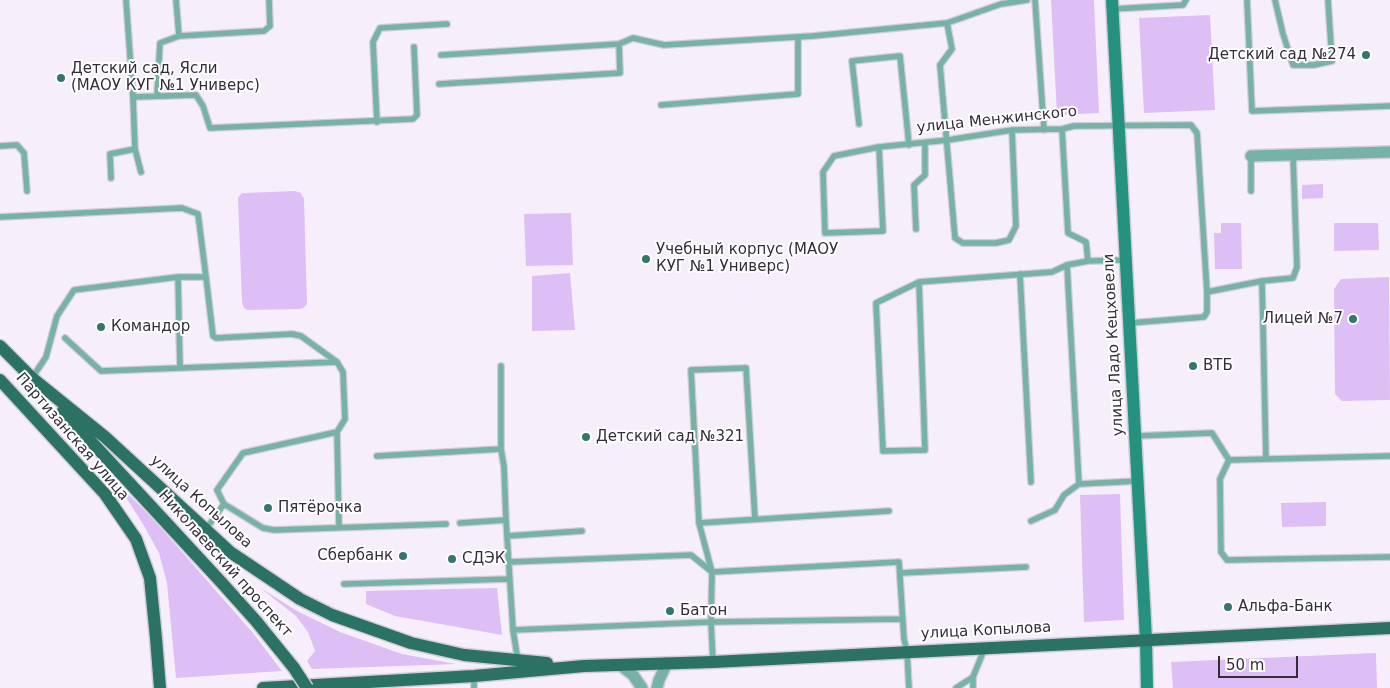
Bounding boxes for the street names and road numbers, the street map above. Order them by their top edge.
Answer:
street label: улица Менжинского [916,103,1078,137]
street label: улица Ладо Кецховели [1100,253,1128,437]
street label: Партизанская улица [12,369,132,505]
street label: улица Копылова [146,452,256,552]
street label: Николаевский проспект [154,487,296,641]
street label: улица Копылова [920,619,1052,643]

